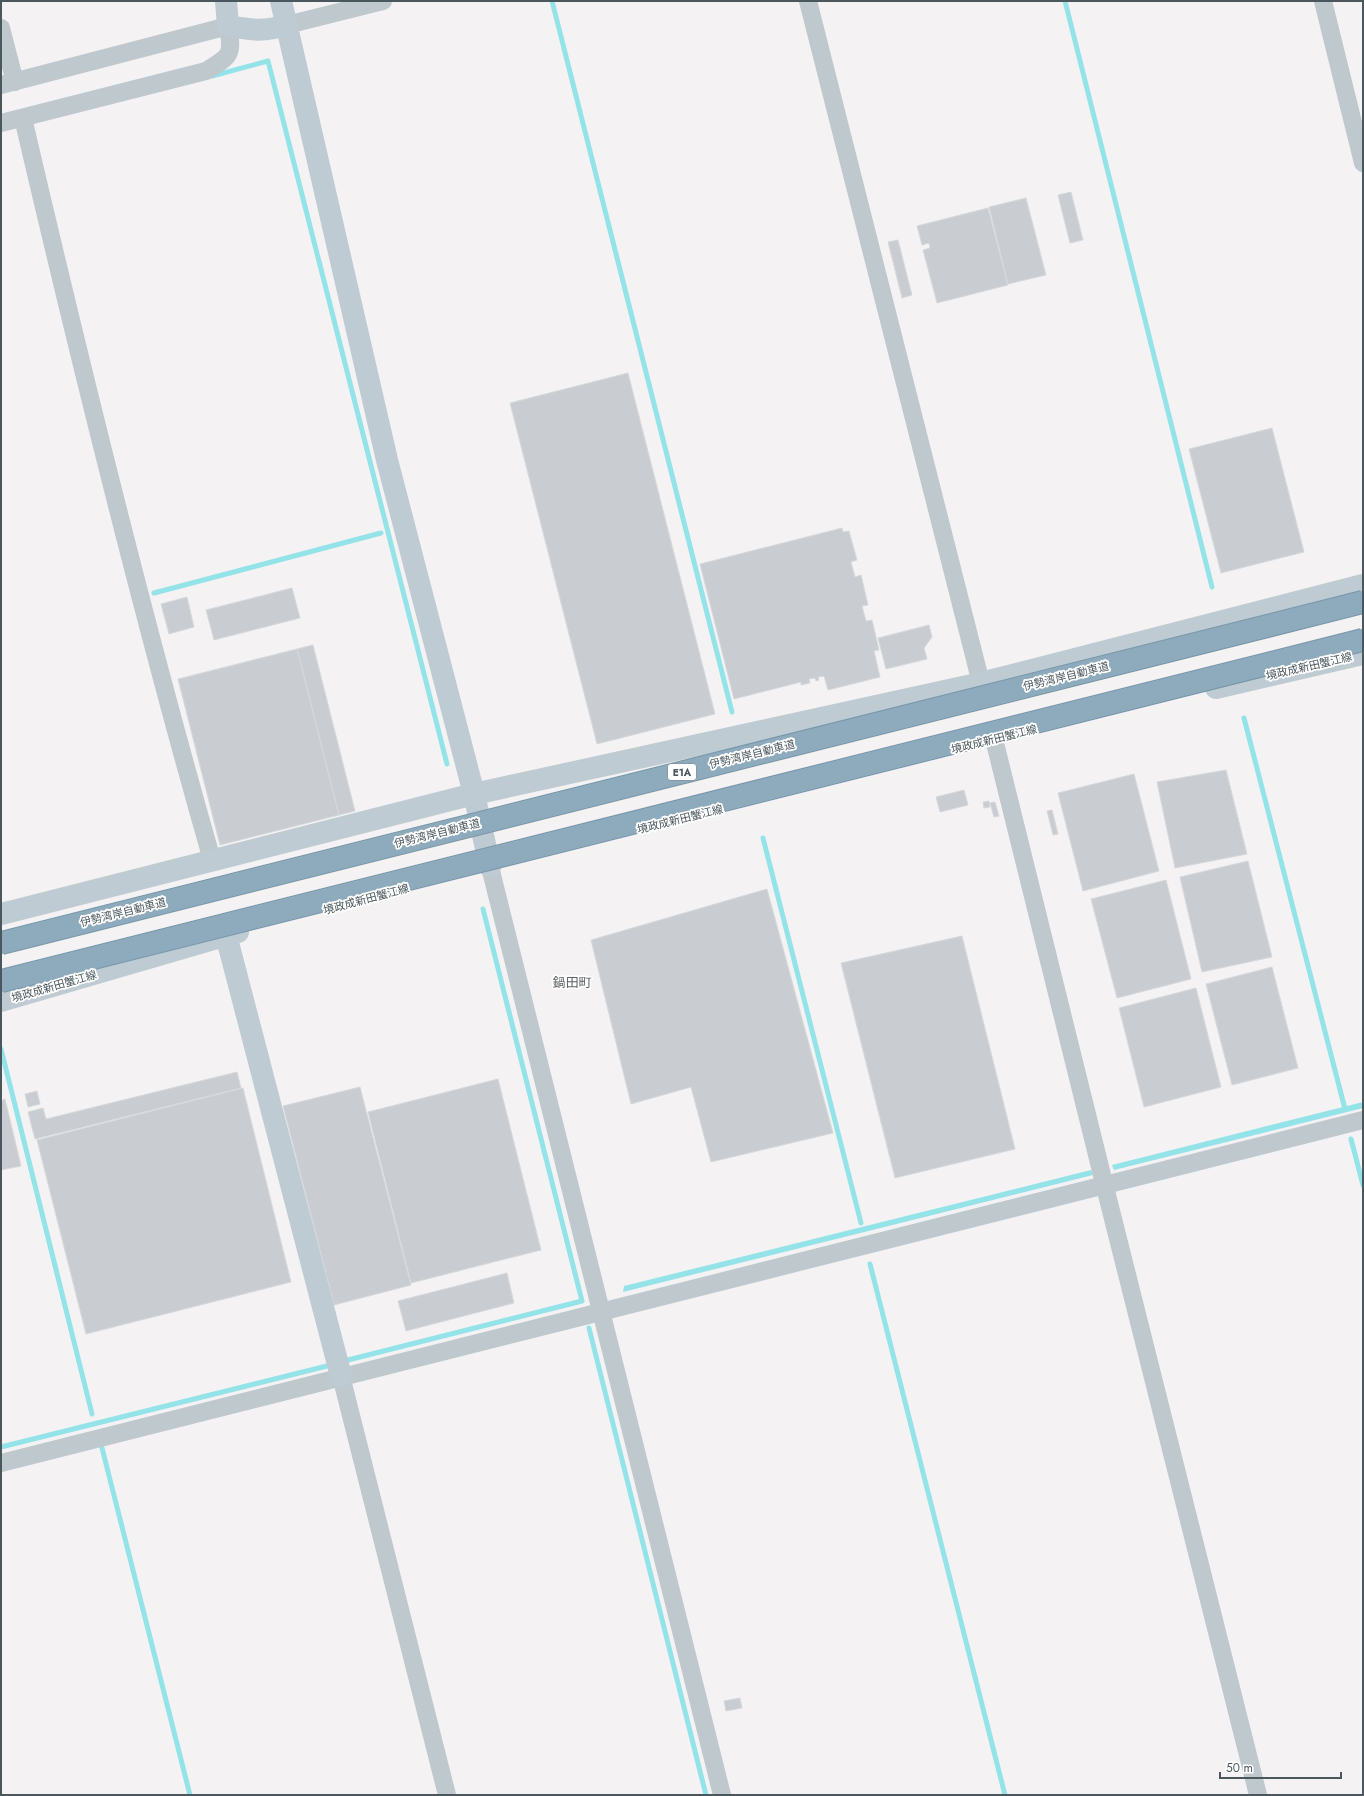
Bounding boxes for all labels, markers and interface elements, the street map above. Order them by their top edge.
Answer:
street label: 境政成新田蟹江線 [1264,648,1354,684]
street label: 伊勢湾岸自動車道 [1021,658,1111,694]
street label: 境政成新田蟹江線 [949,721,1039,757]
street label: 伊勢湾岸自動車道 [707,736,797,772]
road number: E1A [668,764,696,780]
street label: 境政成新田蟹江線 [635,801,725,837]
street label: 伊勢湾岸自動車道 [392,815,482,851]
street label: 境政成新田蟹江線 [321,880,411,918]
street label: 伊勢湾岸自動車道 [78,894,168,930]
street label: 境政成新田蟹江線 [9,966,99,1006]
district label: 鍋田町 [552,973,592,992]
scale bar [1220,1754,1341,1780]
text: 50 m [1226,1759,1253,1777]

